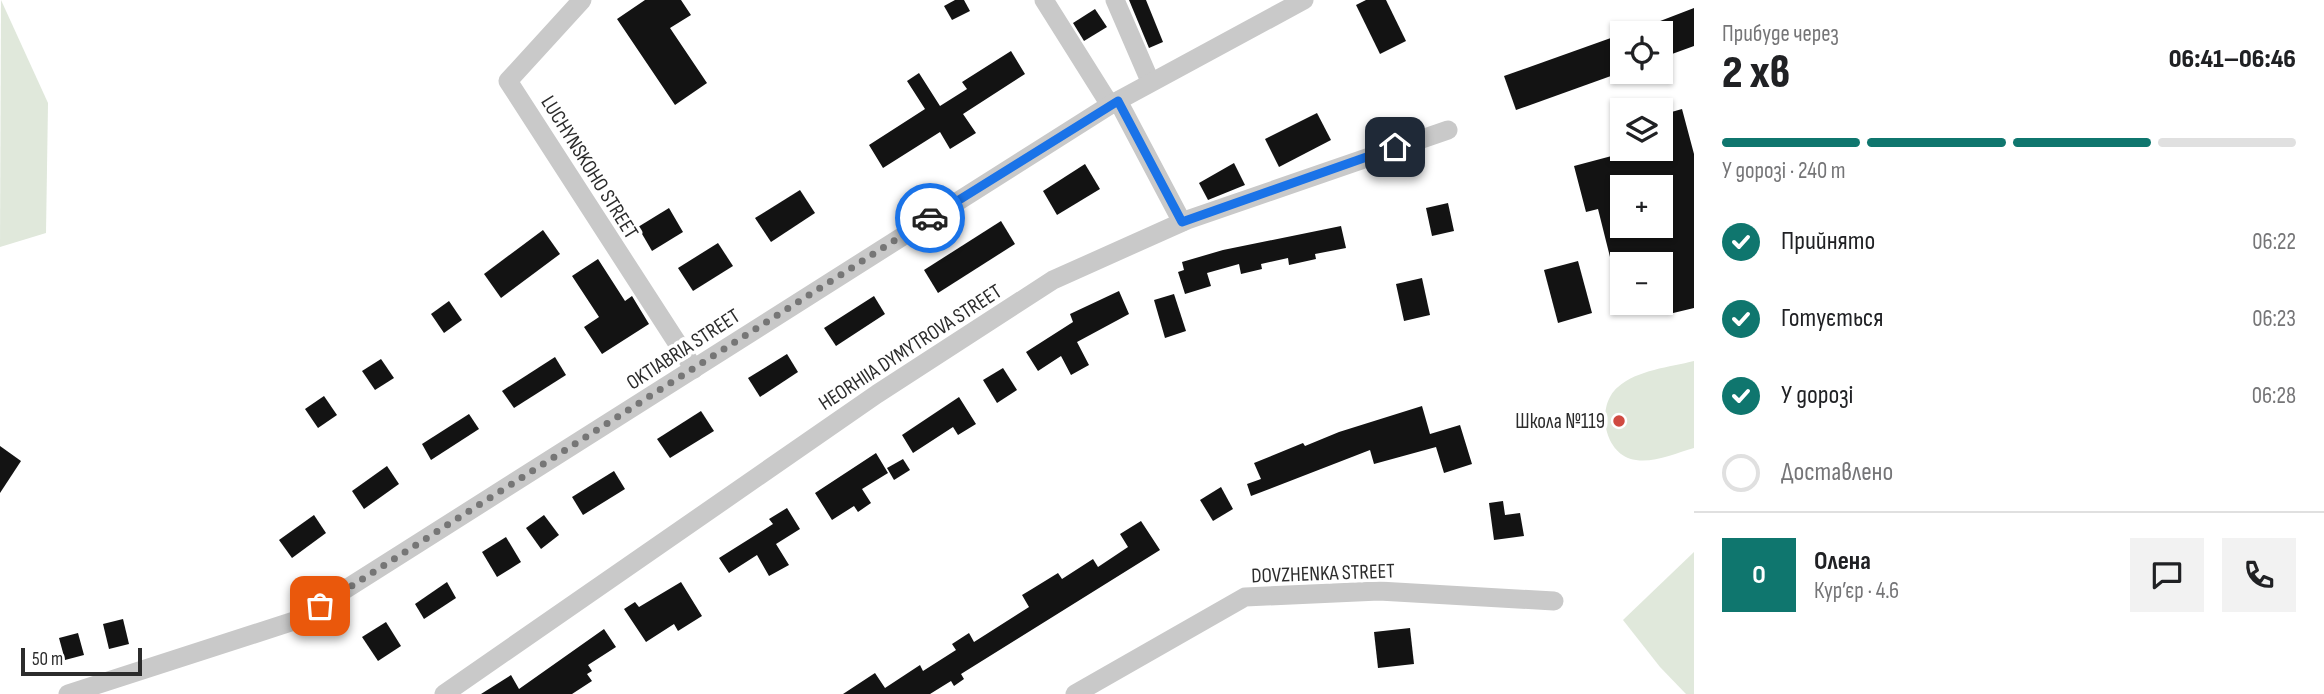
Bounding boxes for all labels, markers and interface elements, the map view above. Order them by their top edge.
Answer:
text: Прибуде через [1722,20,1839,48]
map controls [1610,21,1673,315]
button: locate [1610,21,1673,84]
text: 06:41–06:46 [2169,44,2296,75]
text: 2 хв [1722,46,1790,101]
street label: LUCHYNSKOHO STREET [536,91,644,244]
button: layers [1610,98,1673,161]
pin [1365,117,1425,177]
icon: home [1376,128,1414,166]
text: У дорозі · 240 m [1722,157,1846,185]
button: + [1610,175,1673,238]
courier [895,183,965,253]
icon: car [911,199,949,237]
icon: check [1722,223,1760,261]
text: Прийнято [1781,226,1875,257]
text: 06:22 [2252,228,2296,256]
button: − [1610,252,1673,315]
street label: HEORHIIA DYMYTROVA STREET [814,279,1007,416]
icon: check [1722,300,1760,338]
street label: OKTIABRIA STREET [622,303,745,395]
text: Готується [1781,303,1883,334]
text: 06:23 [2252,305,2296,333]
icon: check [1722,377,1760,415]
text: У дорозі [1781,380,1853,411]
text: 06:28 [2252,382,2296,410]
place label: Школа №119 [1515,409,1605,434]
marker: Школа №119 [1611,413,1627,429]
text: Доставлено [1781,457,1893,488]
button: chat [2130,538,2204,612]
button: phone [2222,538,2296,612]
text: Олена [1814,546,1871,577]
street label: DOVZHENKA STREET [1251,558,1396,588]
text: О [1752,560,1766,591]
pin [290,576,350,636]
text: Кур’єр · 4.6 [1814,577,1899,605]
icon: bag [301,587,339,625]
scale bar [21,645,142,677]
text: 50 m [32,648,63,671]

